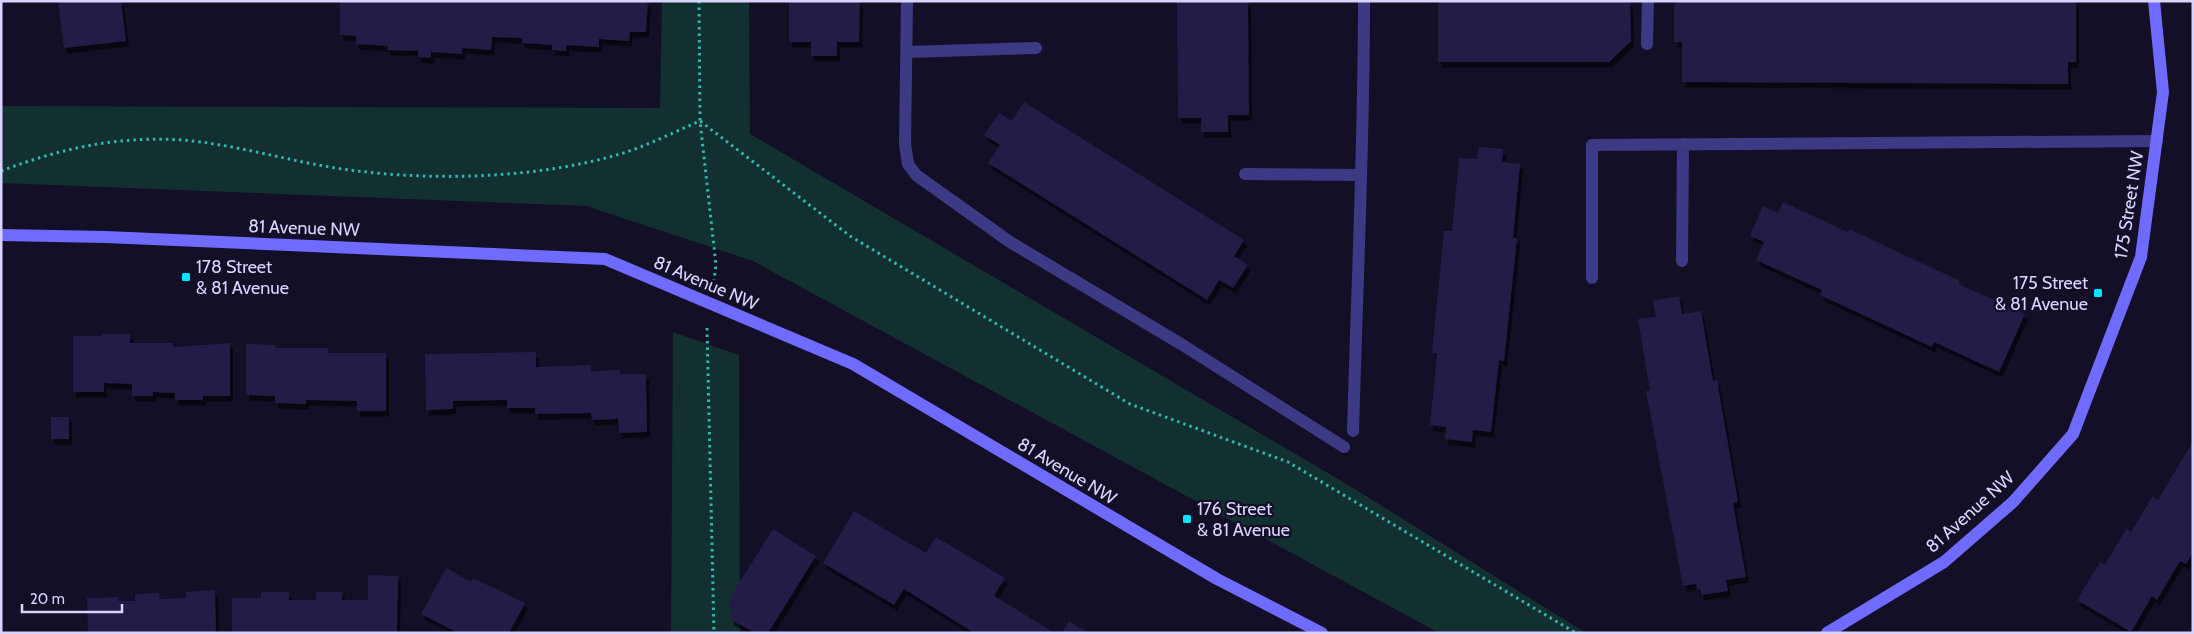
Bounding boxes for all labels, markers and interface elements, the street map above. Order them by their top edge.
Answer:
street label: 175 Street NW [2110,150,2148,260]
street label: 81 Avenue NW [248,215,360,241]
street label: 81 Avenue NW [650,251,762,315]
place label: 178 Street & 81 Avenue [196,256,289,299]
marker: 178 Street & 81 Avenue [180,271,192,283]
place label: 175 Street & 81 Avenue [1995,272,2088,315]
marker: 175 Street & 81 Avenue [2092,287,2104,299]
street label: 81 Avenue NW [1013,433,1121,509]
street label: 81 Avenue NW [1921,466,2019,558]
place label: 176 Street & 81 Avenue [1197,498,1290,541]
marker: 176 Street & 81 Avenue [1181,513,1193,525]
scale bar [22,582,122,614]
text: 20 m [30,590,65,608]

